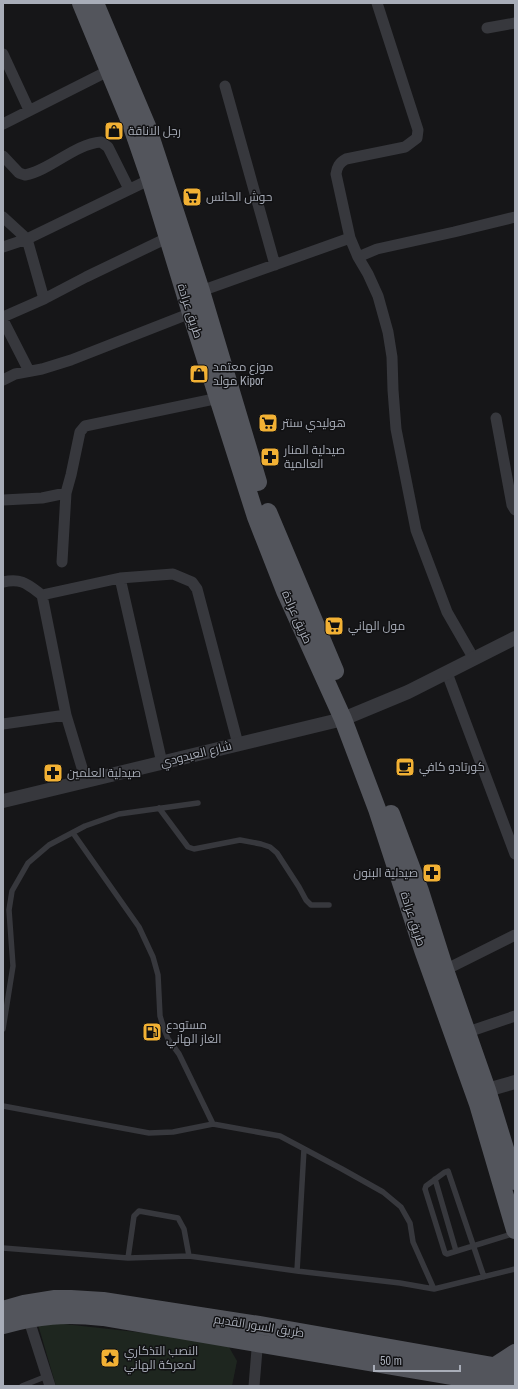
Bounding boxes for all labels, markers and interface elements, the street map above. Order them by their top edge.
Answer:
shop icon: رجل الاناقة [103,120,125,142]
place label: رجل الاناقة [128,123,181,139]
supermarket icon: حوش الحائس [181,186,203,208]
place label: حوش الحائس [206,189,272,205]
street label: طريق عرادة [174,281,206,341]
place label: موزع معتمد مولد Kipor [213,359,274,389]
shop icon: موزع معتمد مولد Kipor [188,363,210,385]
supermarket icon: هوليدي سنتر [257,412,279,434]
place label: هوليدي سنتر [281,415,346,433]
place label: صيدلية المنار العالمية [283,442,345,472]
pharmacy icon: صيدلية المنار العالمية [259,446,281,468]
street label: طريق عرادة [278,588,316,646]
supermarket icon: مول الهاني [323,615,345,637]
place label: مول الهاني [348,618,405,636]
street label: شارع العيدودي [159,737,234,773]
cafe icon: كورتادو كافي [394,756,416,778]
place label: كورتادو كافي [419,759,485,777]
pharmacy icon: صيدلية العلمين [42,762,64,784]
place label: صيدلية العلمين [67,765,141,781]
pharmacy icon: صيدلية البنون [421,862,443,884]
place label: صيدلية البنون [353,865,418,881]
street label: طريق عرادة [397,889,429,949]
place label: مستودع الغاز الهاني [166,1017,221,1049]
fuel station icon: مستودع الغاز الهاني [141,1021,163,1043]
street label: طريق السور القديم [213,1311,306,1341]
place label: النصب التذكاري لمعركة الهاني [124,1343,198,1375]
place icon: النصب التذكاري لمعركة الهاني [99,1347,121,1369]
scale bar [374,1347,460,1373]
text: 50 m [380,1353,402,1369]

